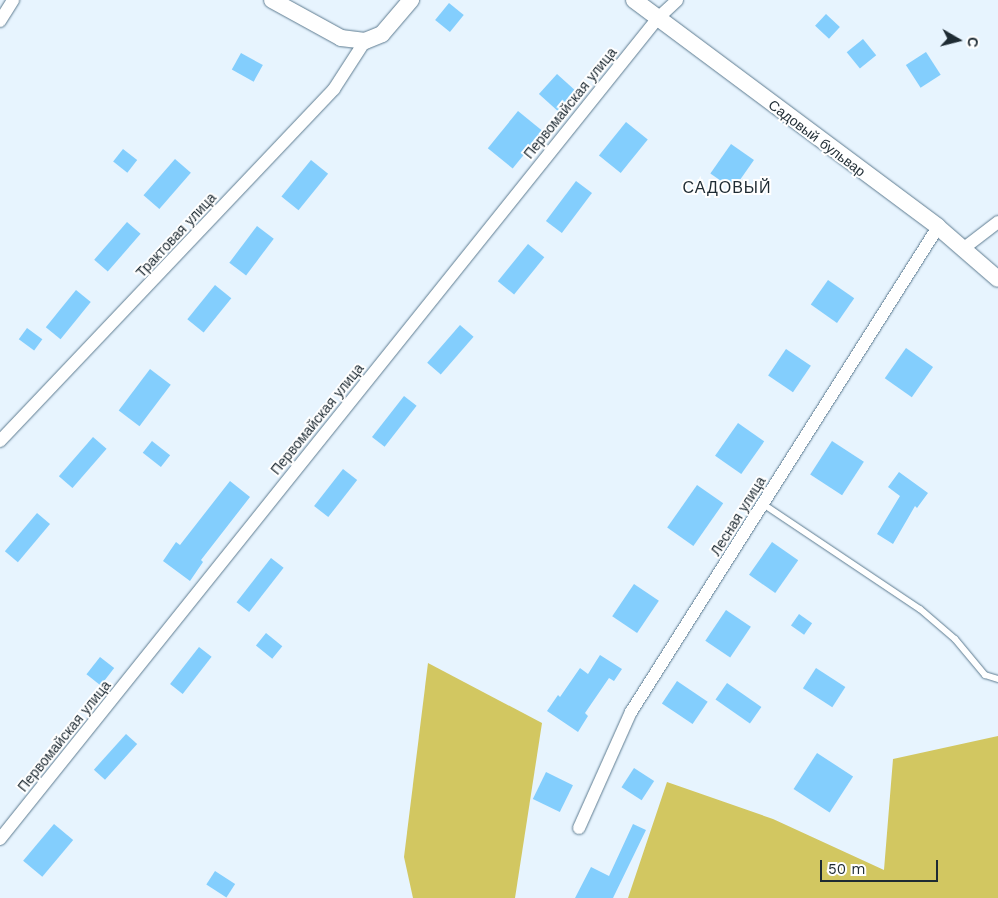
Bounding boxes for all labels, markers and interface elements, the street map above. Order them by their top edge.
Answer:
north arrow [933,15,983,65]
text: С [964,36,981,48]
street label: Первомайская улица [520,44,620,162]
street label: Садовый бульвар [765,96,869,180]
district label: САДОВЫЙ [682,178,772,198]
street label: Трактовая улица [132,189,220,281]
street label: Первомайская улица [267,360,367,478]
street label: Лесная улица [707,473,769,559]
street label: Первомайская улица [14,677,114,795]
scale bar [823,850,940,882]
text: 50 m [828,860,865,878]

